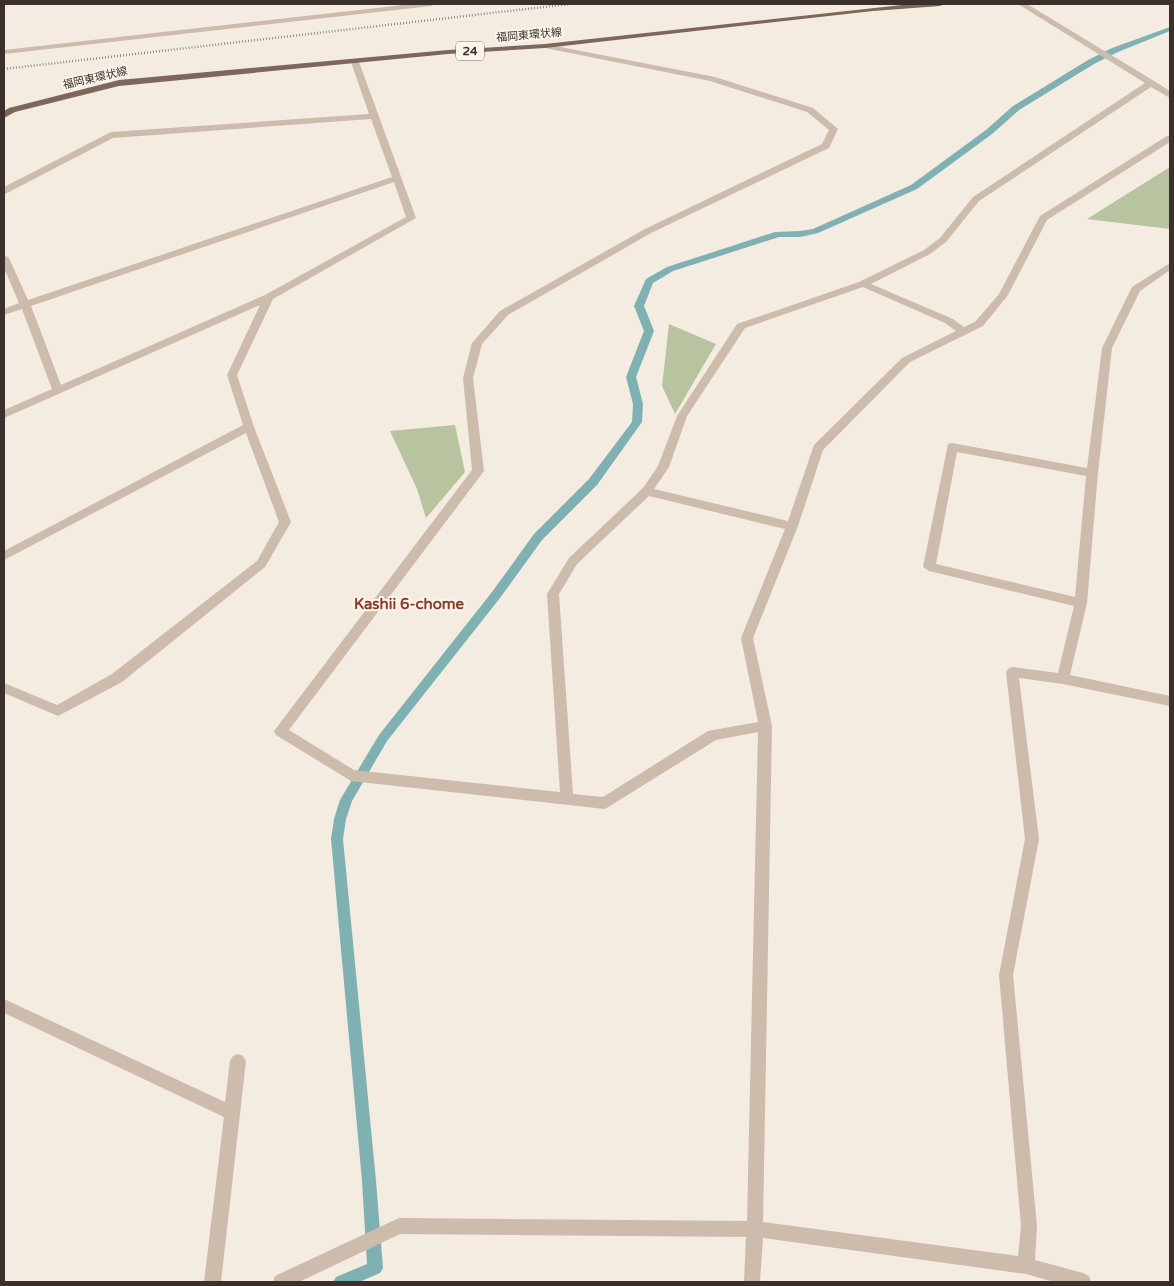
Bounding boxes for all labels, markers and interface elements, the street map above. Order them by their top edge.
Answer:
street label: 福岡東環状線 [496,26,562,44]
road number: 24 [456,41,484,60]
street label: 福岡東環状線 [61,64,129,92]
district label: Kashii 6-chome [354,595,465,613]

